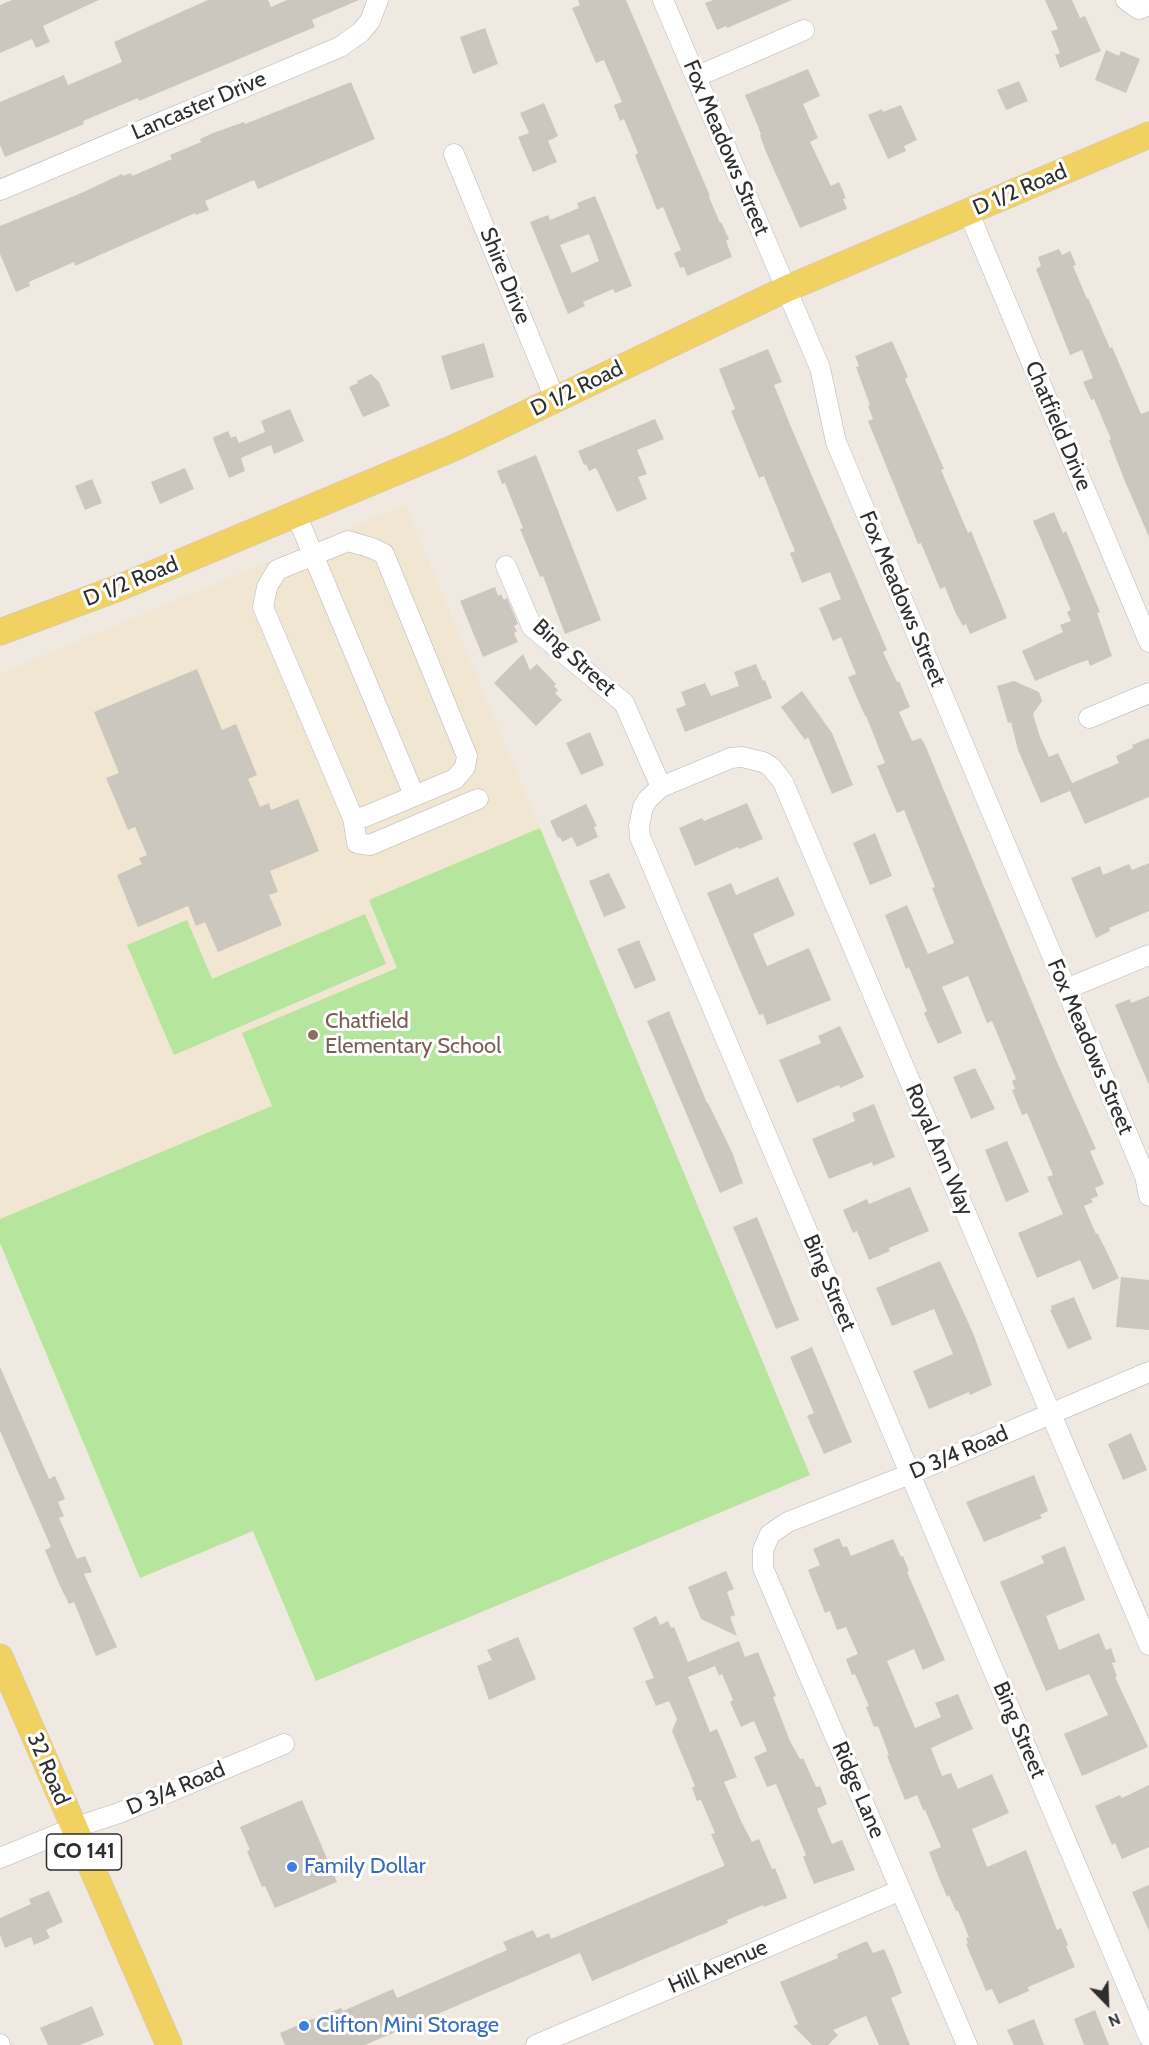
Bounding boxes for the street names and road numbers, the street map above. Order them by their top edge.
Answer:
street label: Fox Meadows Street [677,56,775,240]
street label: Lancaster Drive [128,66,270,146]
street label: D 1/2 Road [969,158,1071,222]
street label: Shire Drive [474,224,536,328]
street label: D 1/2 Road [527,355,627,423]
street label: Chatfield Drive [1019,357,1097,495]
street label: Fox Meadows Street [853,507,951,691]
street label: D 1/2 Road [80,551,182,613]
street label: Bing Street [527,614,621,702]
street label: Fox Meadows Street [1041,955,1139,1139]
street label: Royal Ann Way [899,1080,979,1220]
street label: Bing Street [797,1231,861,1335]
street label: D 3/4 Road [906,1420,1012,1486]
street label: Bing Street [987,1678,1051,1782]
street label: 32 Road [21,1729,75,1809]
street label: Ridge Lane [826,1738,890,1842]
street label: D 3/4 Road [123,1756,229,1822]
road number: CO 141 [46,1834,122,1870]
street label: Hill Avenue [664,1934,772,2000]

